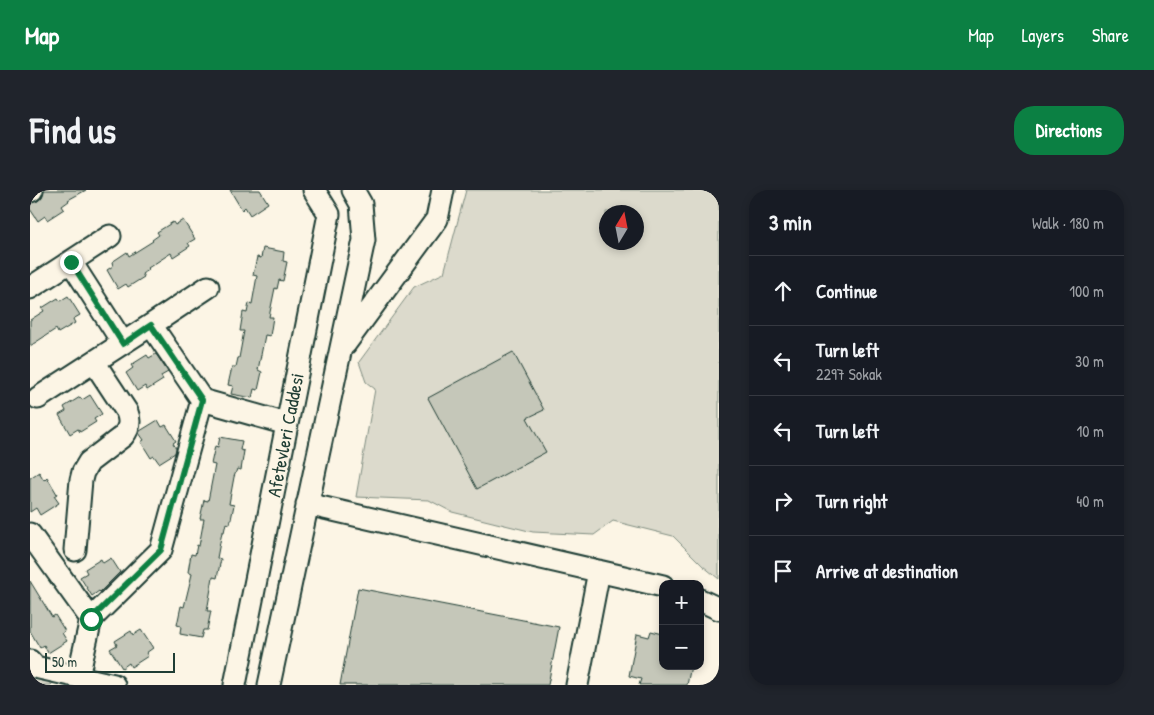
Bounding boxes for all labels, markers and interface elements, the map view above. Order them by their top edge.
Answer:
text: Map [25,19,59,51]
text: Map [968,23,994,48]
text: Layers [1022,23,1064,48]
text: Share [1092,23,1129,48]
button: Directions [1014,106,1124,155]
text: Find us [30,107,116,154]
north arrow [599,205,644,250]
text: 3 min [769,208,812,237]
text: Walk · 180 m [1032,212,1104,234]
route end [60,251,83,274]
icon: ahead [769,277,797,305]
text: Continue [816,278,877,304]
text: 100 m [1069,280,1104,302]
text: Turn left [816,337,879,363]
icon: left [769,347,797,375]
text: 30 m [1075,350,1104,372]
text: 2297 Sokak [816,363,882,385]
street label: Afetevleri Caddesi [260,371,310,499]
icon: left [769,417,797,445]
text: Turn left [816,418,879,444]
text: 10 m [1076,420,1104,442]
icon: right [769,487,797,515]
text: Turn right [816,488,887,514]
text: 40 m [1076,490,1104,512]
icon: arrive [769,557,797,585]
text: Arrive at destination [816,558,958,584]
map controls [659,580,704,670]
button: + [659,580,704,625]
route start [80,608,103,631]
button: − [659,625,704,670]
scale bar [45,650,175,673]
text: 50 m [52,652,77,671]

